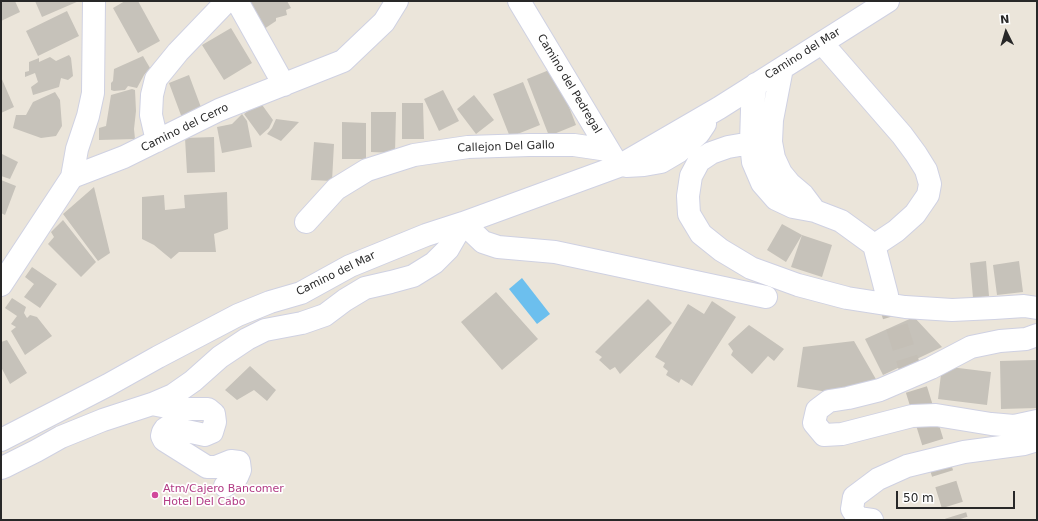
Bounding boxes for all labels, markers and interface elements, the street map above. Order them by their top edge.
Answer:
north arrow [986,12,1026,52]
text: N [1000,13,1010,26]
street label: Camino del Mar [763,25,843,83]
street label: Camino del Pedregal [534,32,604,136]
street label: Camino del Cerro [139,101,231,155]
street label: Callejon Del Gallo [457,139,555,155]
street label: Camino del Mar [294,249,378,299]
place label: Atm/Cajero Bancomer Hotel Del Cabo [163,482,284,508]
scale bar [898,483,1017,509]
marker: Atm/Cajero Bancomer Hotel Del Cabo [150,490,160,500]
text: 50 m [903,491,934,505]

